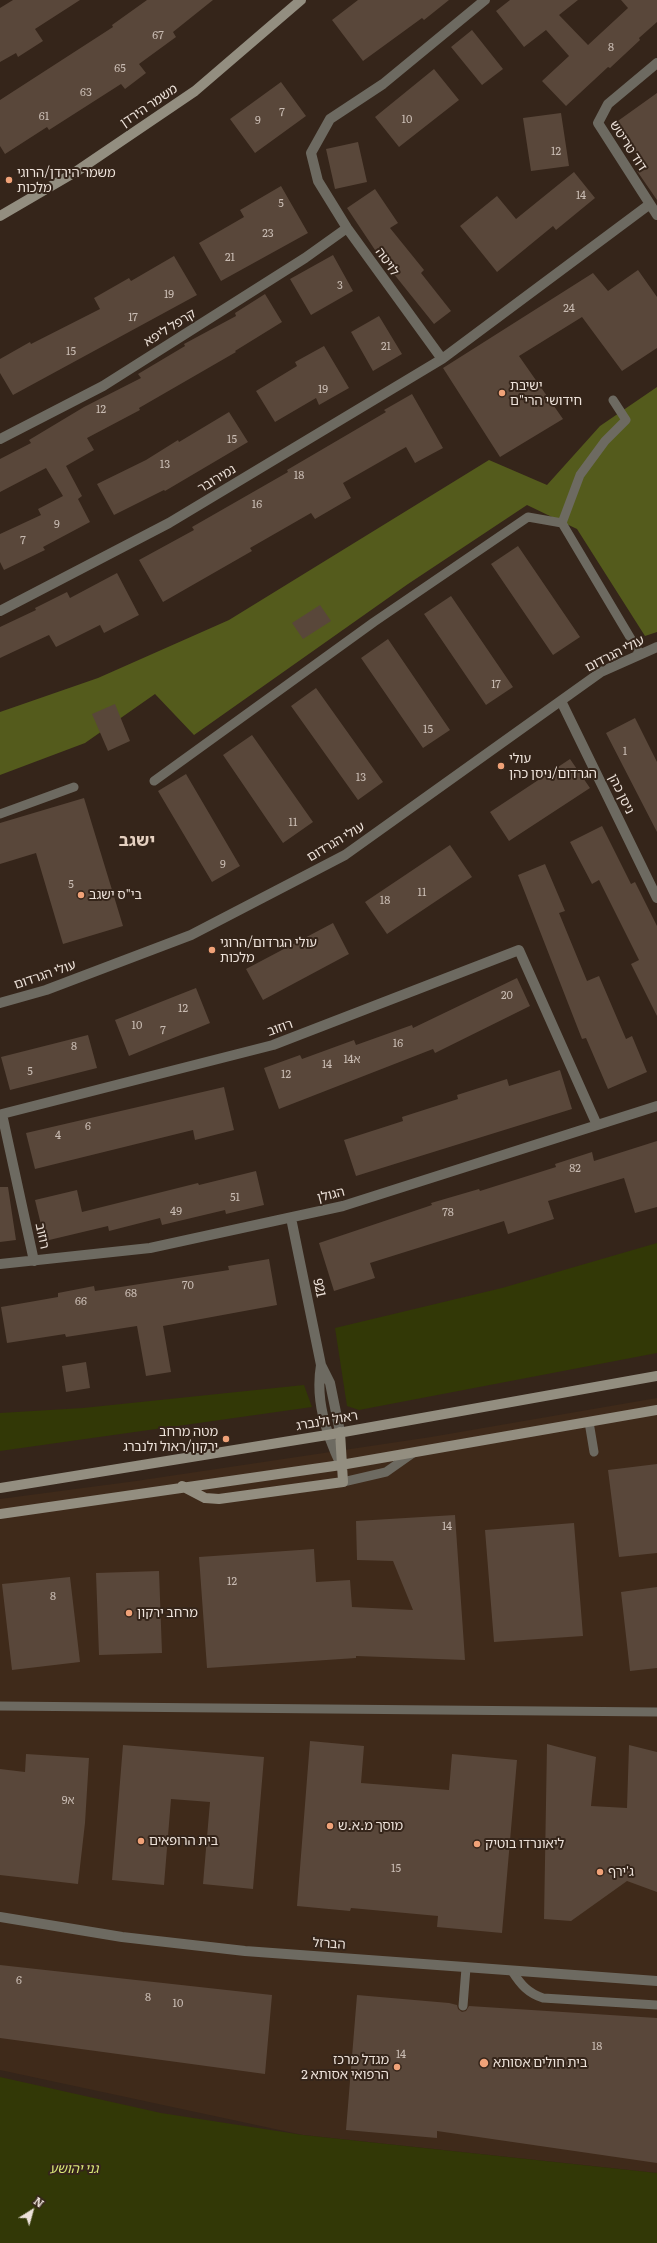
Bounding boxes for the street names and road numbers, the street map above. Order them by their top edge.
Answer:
street label: משמר הירדן [117,81,181,131]
street label: דוד טריטש [606,118,650,174]
street label: לויטה [372,245,402,279]
street label: קרפל ליפא [141,306,199,350]
street label: נמירובר [195,462,239,496]
street label: עולי הגרדום [583,632,647,676]
street label: ניסן כהן [605,771,637,817]
street label: עולי הגרדום [304,819,368,865]
street label: עולי הגרדום [12,957,78,993]
street label: רוזוב [265,1016,295,1040]
street label: הגולן [316,1184,346,1206]
street label: רוזוב [32,1222,52,1250]
street label: 921 [309,1277,329,1299]
street label: ראול ולנברג [295,1408,359,1434]
street label: הברזל [312,1935,346,1953]

